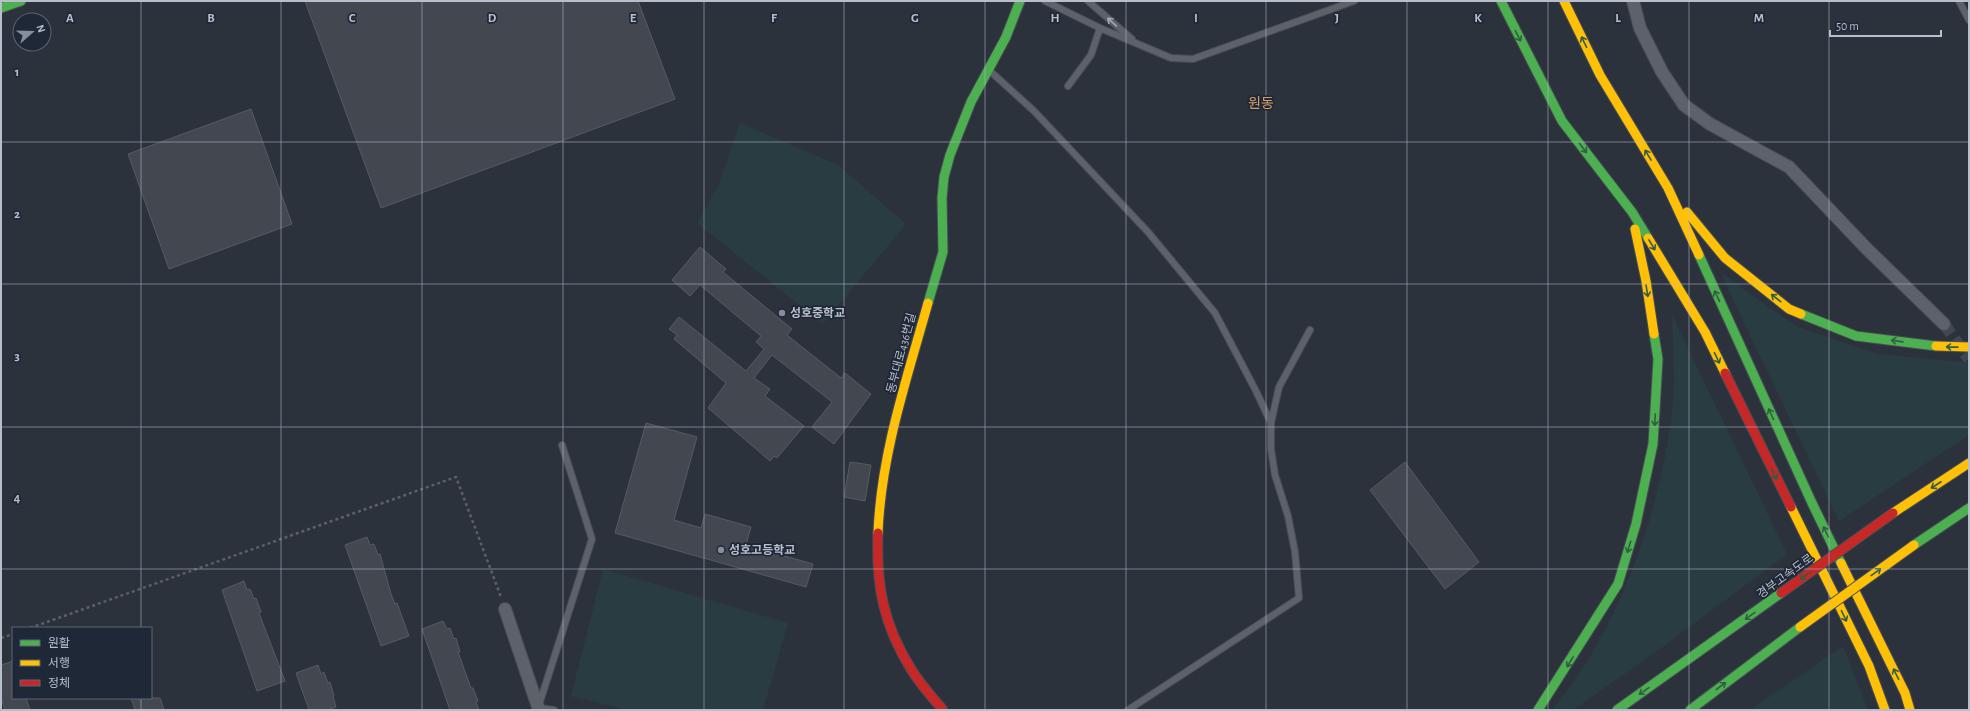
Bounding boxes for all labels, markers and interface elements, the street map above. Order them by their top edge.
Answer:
north arrow [12,12,52,52]
text: A [66,12,74,25]
text: B [207,12,215,25]
text: C [349,12,356,25]
text: D [488,12,497,25]
text: E [630,12,637,25]
text: F [771,12,778,25]
text: G [911,12,919,25]
text: H [1050,12,1060,25]
text: I [1194,12,1198,25]
text: J [1335,12,1339,25]
text: K [1474,12,1482,25]
text: L [1615,12,1621,25]
text: M [1754,12,1764,25]
scale bar [1830,12,1941,38]
one-way arrow [1107,17,1117,27]
text: 50 m [1836,20,1859,32]
text: N [34,23,47,34]
one-way arrow [1515,30,1522,42]
one-way arrow [1580,36,1587,48]
text: 1 [15,66,19,79]
district label: 원동 [1248,96,1274,111]
one-way arrow [1579,143,1587,154]
one-way arrow [1643,149,1651,161]
text: 2 [14,208,20,221]
one-way arrow [1648,239,1656,251]
one-way arrow [1643,284,1651,297]
one-way arrow [1713,291,1720,303]
one-way arrow [1771,294,1782,303]
place label: 성호중학교 [790,306,845,319]
marker: 성호중학교 [777,308,787,318]
street label: 동부대로436번길 [885,312,917,394]
one-way arrow [1891,337,1904,345]
one-way arrow [1946,343,1959,351]
text: 3 [14,350,20,363]
one-way arrow [1714,351,1721,363]
one-way arrow [1767,409,1774,421]
one-way arrow [1651,413,1658,426]
one-way arrow [1771,468,1778,480]
one-way arrow [1931,481,1942,489]
text: 4 [14,492,21,505]
one-way arrow [1822,526,1829,538]
one-way arrow [1625,541,1632,554]
place label: 성호고등학교 [729,543,795,556]
marker: 성호고등학교 [716,545,726,555]
street label: 경부고속도로 [1755,552,1815,600]
one-way arrow [1871,567,1882,576]
one-way arrow [1799,572,1810,580]
one-way arrow [1841,610,1848,622]
one-way arrow [1744,612,1755,620]
legend [12,627,152,699]
text: 원활 [48,637,70,649]
one-way arrow [1566,656,1574,667]
text: 서행 [48,657,70,669]
one-way arrow [1892,668,1899,680]
text: 정체 [48,677,70,689]
one-way arrow [1716,682,1727,691]
one-way arrow [1639,687,1650,695]

